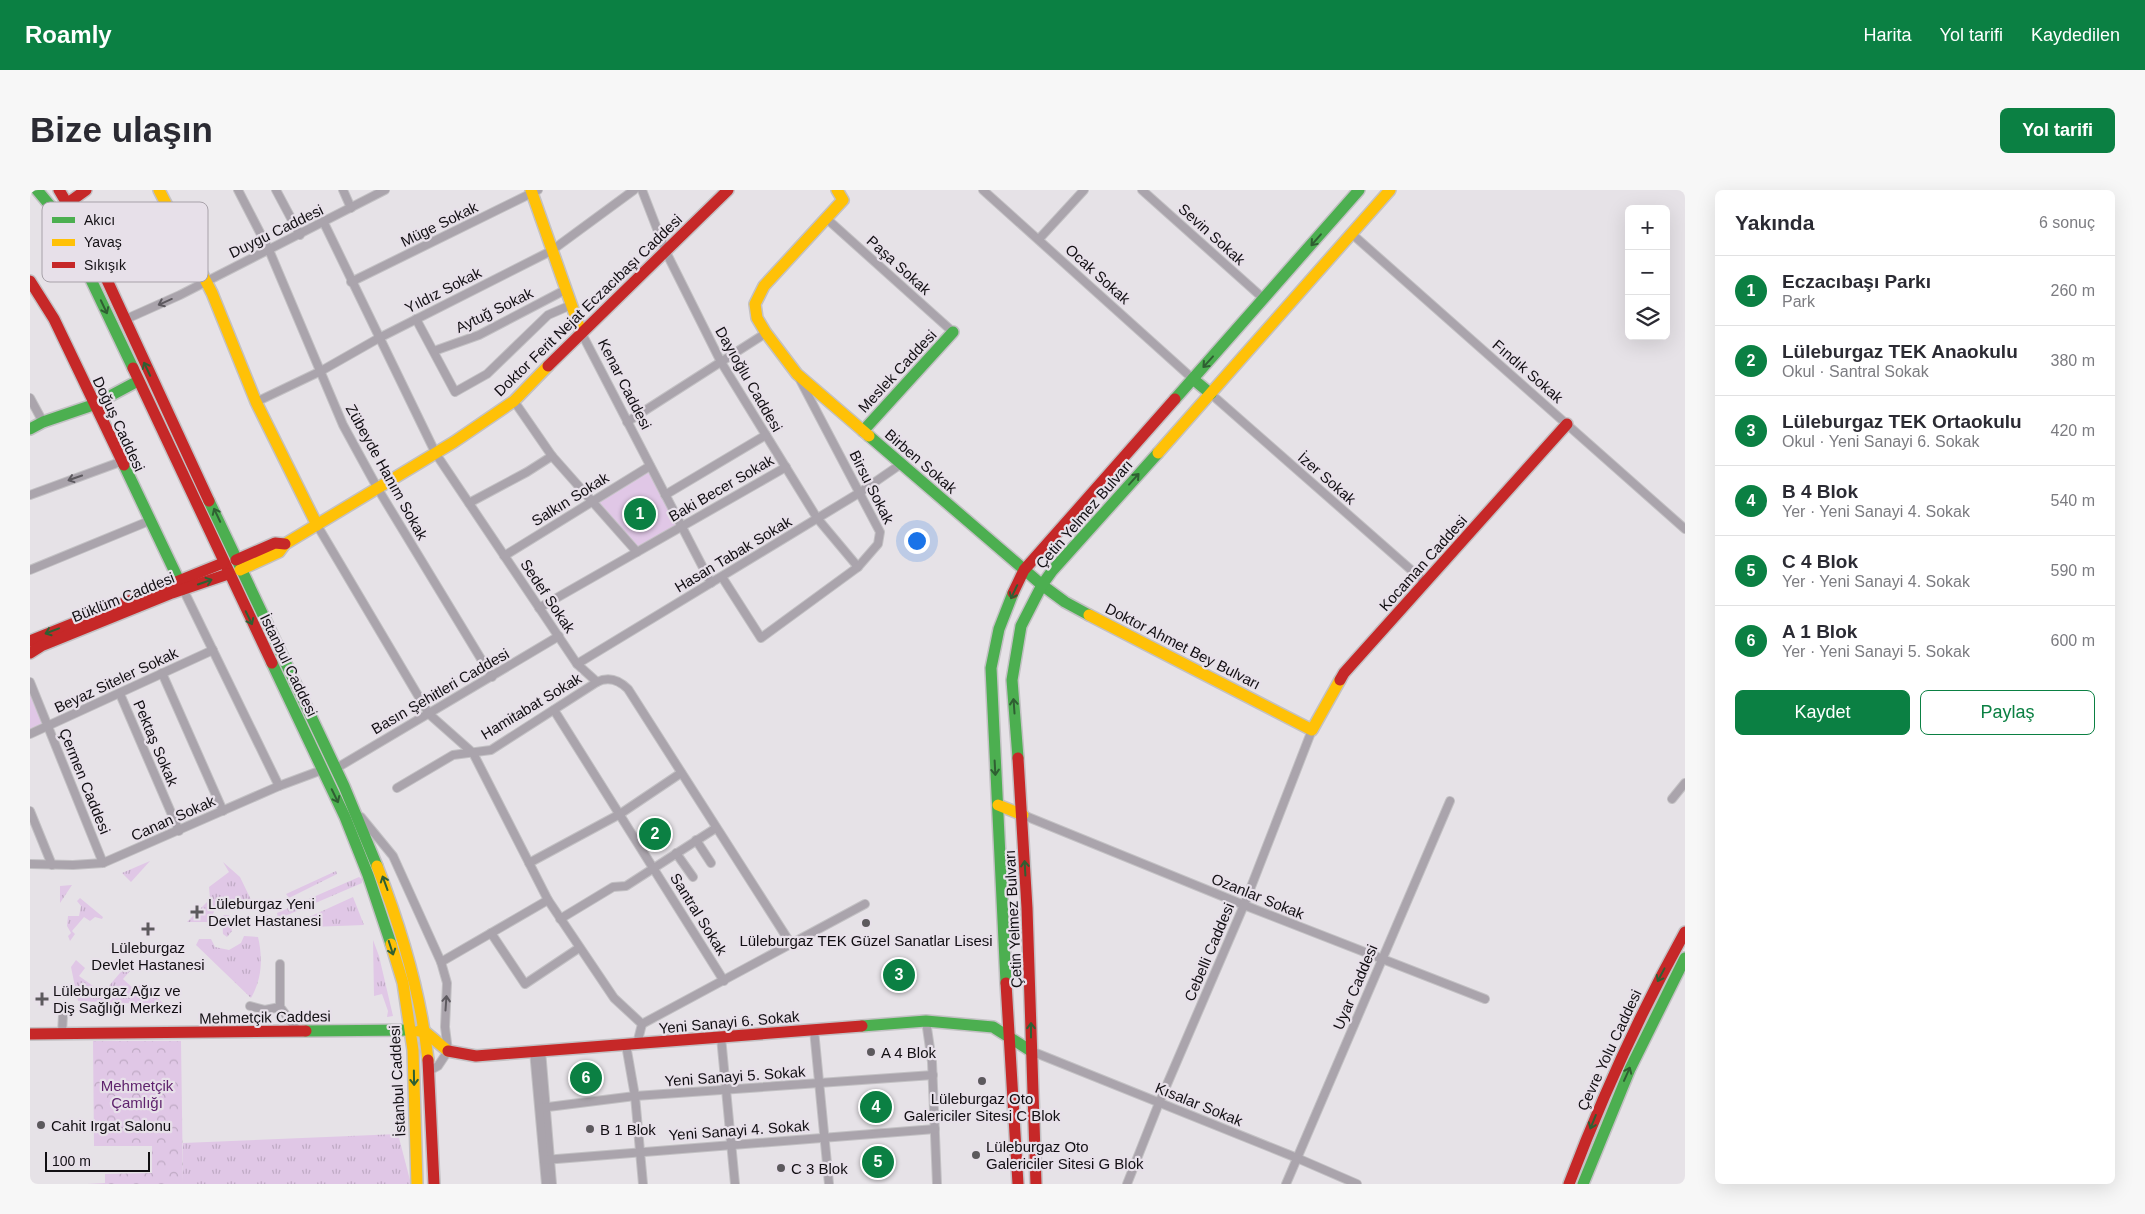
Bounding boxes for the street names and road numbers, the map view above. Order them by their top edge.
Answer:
street label: Müge Sokak [398,198,481,250]
street label: Sevin Sokak [1175,200,1249,269]
street label: Duygu Caddesi [226,201,326,261]
street label: Doktor Ferit Nejat Eczacıbaşı Caddesi [491,211,685,399]
street label: Paşa Sokak [864,232,935,298]
street label: Ocak Sokak [1062,241,1134,308]
street label: Yıldız Sokak [402,263,484,316]
street label: Aytuğ Sokak [453,284,536,336]
street label: Dayıoğlu Caddesi [712,323,786,435]
street label: Meslek Caddesi [854,326,940,416]
street label: Kenar Caddesi [595,336,655,432]
street label: Fındık Sokak [1489,336,1567,406]
street label: Doğuş Caddesi [90,374,148,474]
street label: Zübeyde Hanım Sokak [343,401,432,543]
street label: Birben Sokak [882,425,961,497]
street label: Birsu Sokak [846,447,898,527]
street label: İzer Sokak [1295,448,1360,508]
street label: Baki Becer Sokak [665,451,777,525]
street label: Çetin Yelmez Bulvarı [1032,456,1136,572]
street label: Salkın Sokak [528,468,612,529]
street label: Hasan Tabak Sokak [672,512,795,596]
street label: Kocaman Caddesi [1376,512,1470,614]
street label: Sedef Sokak [517,556,579,636]
street label: Büklüm Caddesi [69,569,177,625]
street label: Doktor Ahmet Bey Bulvarı [1103,599,1263,693]
street label: İstanbul Caddesi [257,611,321,719]
street label: Beyaz Siteler Sokak [52,644,181,716]
street label: Basın Şehitleri Caddesi [368,645,512,737]
street label: Hamitabat Sokak [478,669,585,743]
street label: Pektaş Sokak [130,697,182,789]
street label: Çermen Caddesi [56,726,114,836]
street label: Canan Sokak [128,792,218,844]
street label: Çetin Yelmez Bulvarı [1001,849,1025,989]
street label: Santral Sokak [667,870,731,959]
street label: Ozanlar Sokak [1209,870,1307,922]
street label: Cebelli Caddesi [1181,900,1237,1004]
street label: Uyar Caddesi [1329,942,1381,1032]
street label: Çevre Yolu Caddesi [1573,987,1645,1113]
street label: Mehmetçik Caddesi [199,1007,331,1027]
street label: Yeni Sanayi 6. Sokak [658,1007,801,1037]
street label: İstanbul Caddesi [386,1025,408,1137]
street label: Yeni Sanayi 5. Sokak [664,1063,807,1089]
street label: Kısalar Sokak [1153,1079,1246,1129]
street label: Yeni Sanayi 4. Sokak [668,1117,811,1143]

